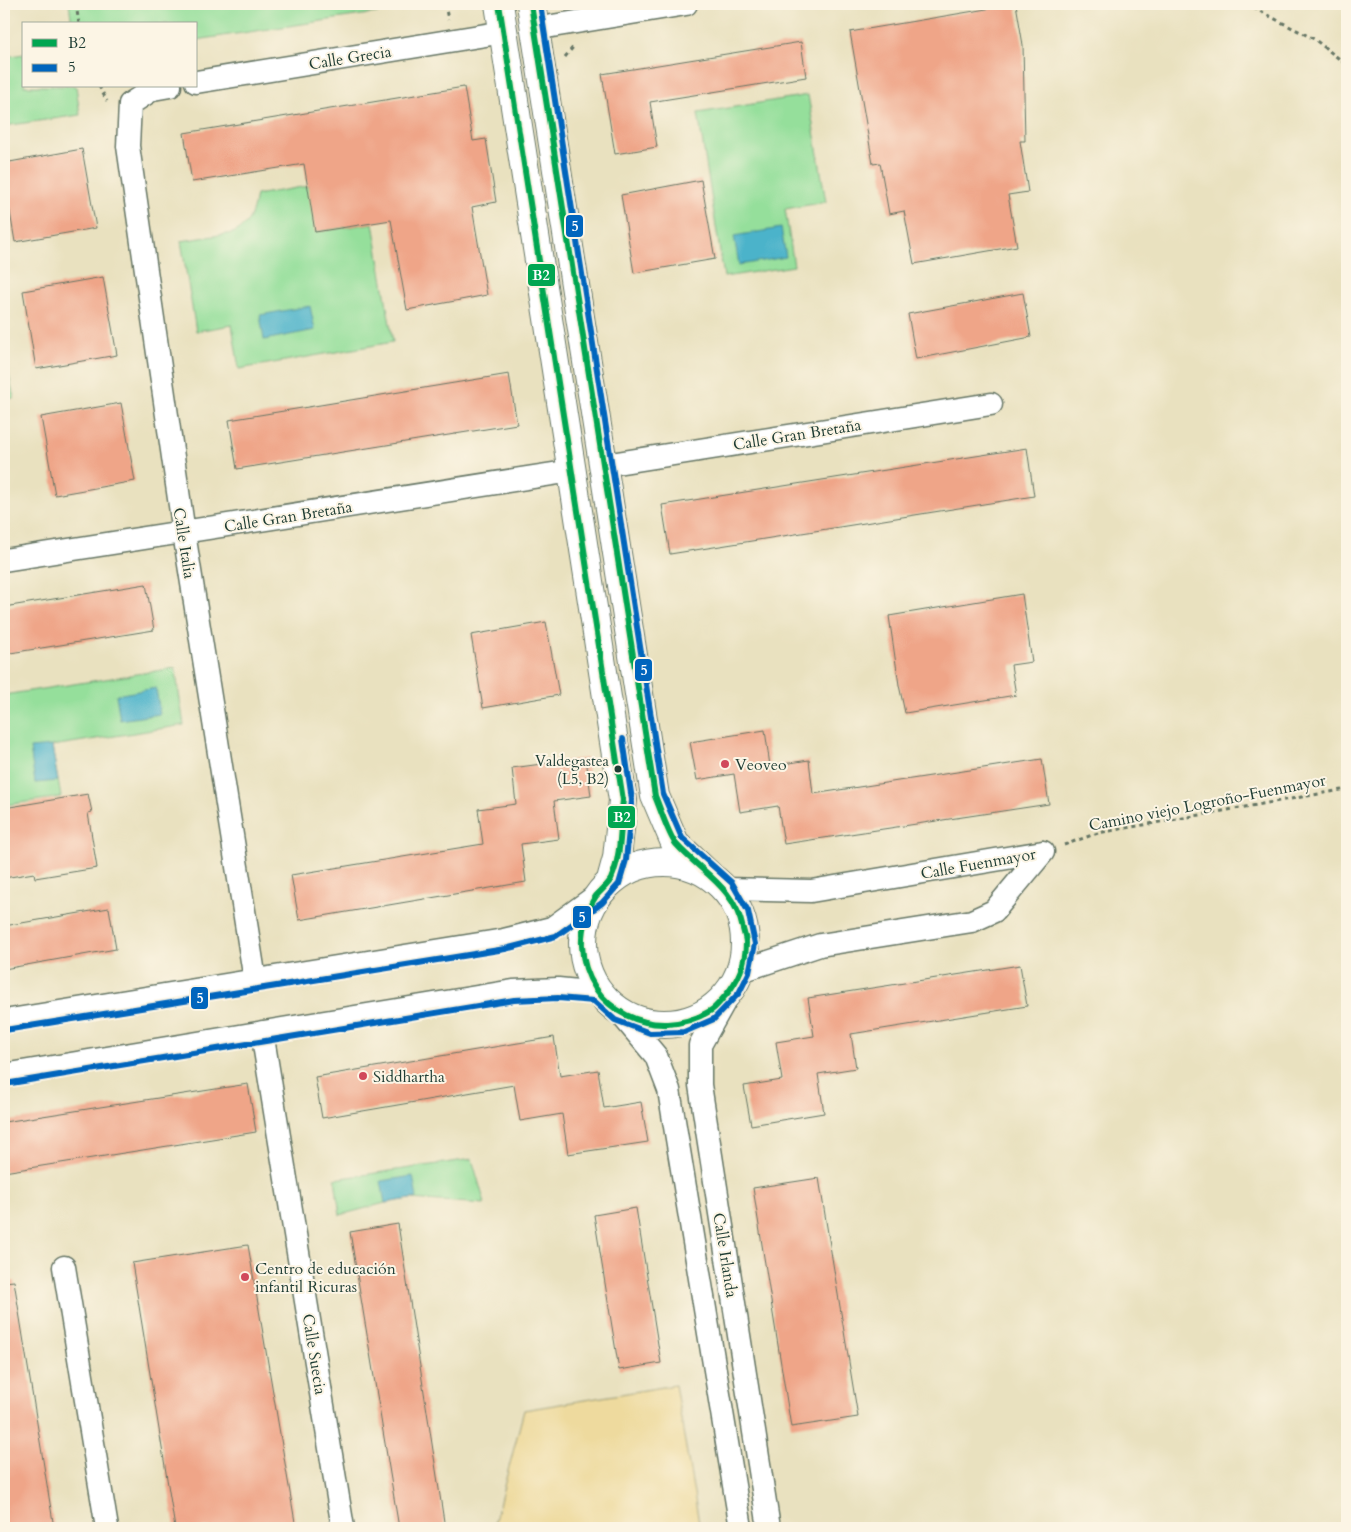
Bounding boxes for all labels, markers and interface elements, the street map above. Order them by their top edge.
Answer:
legend [22,22,198,88]
text: B2 [68,33,86,53]
street label: Calle Grecia [307,41,393,75]
text: 5 [68,57,76,77]
line badge: 5 [565,214,584,238]
text: 5 [571,217,579,236]
line badge: B2 [527,263,556,287]
text: B2 [532,266,550,285]
street label: Calle Gran Bretaña [731,414,863,456]
street label: Calle Gran Bretaña [222,496,354,538]
street label: Calle Italia [168,506,201,580]
line badge: 5 [634,658,653,682]
text: 5 [640,661,648,680]
place label: Valdegastea (L5, B2) [535,751,610,789]
place label: Veoveo [735,754,787,776]
marker: Veoveo [719,758,731,770]
marker: Valdegastea (L5, B2) [613,764,623,774]
street label: Camino viejo Logroño-Fuenmayor [1087,769,1328,837]
line badge: B2 [607,805,636,829]
text: B2 [613,808,631,827]
street label: Calle Fuenmayor [919,843,1038,885]
line badge: 5 [572,905,592,929]
text: 5 [578,908,586,927]
line badge: 5 [190,986,209,1010]
text: 5 [196,989,204,1008]
place label: Siddhartha [373,1066,445,1088]
marker: Siddhartha [357,1070,369,1082]
street label: Calle Irlanda [707,1211,743,1299]
place label: Centro de educación infantil Ricuras [255,1258,396,1298]
marker: Centro de educación infantil Ricuras [239,1271,251,1283]
street label: Calle Suecia [297,1312,331,1396]

